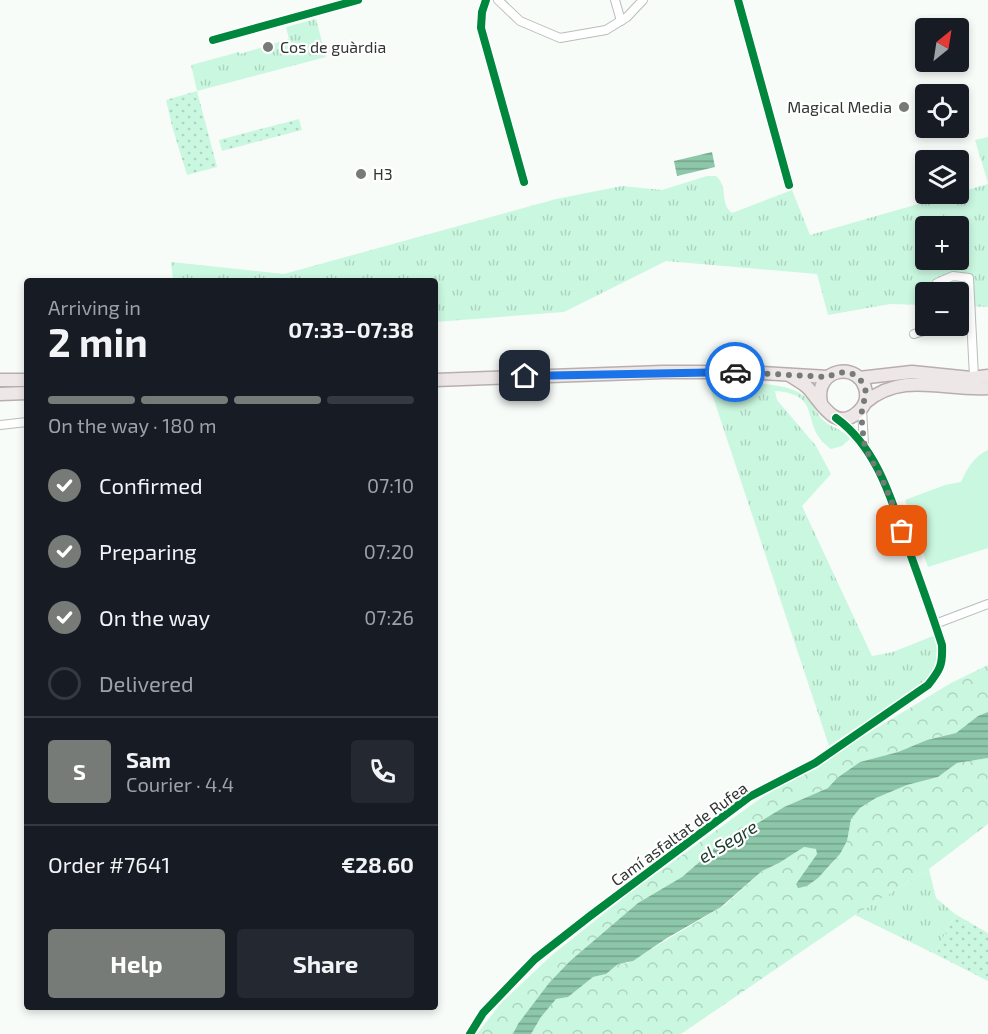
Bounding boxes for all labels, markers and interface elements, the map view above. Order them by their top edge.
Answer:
north arrow [915,18,969,72]
map controls [915,18,969,336]
place label: Cos de guàrdia [280,37,386,56]
marker: Cos de guàrdia [261,40,275,54]
button: locate [915,84,969,138]
place label: Magical Media [787,97,892,116]
marker: Magical Media [897,100,911,114]
button: layers [915,150,969,204]
place label: H3 [373,164,393,183]
marker: H3 [354,167,368,181]
button: + [915,216,969,270]
button: − [915,282,969,336]
text: Arriving in [48,295,141,319]
text: 07:33–07:38 [288,316,414,342]
text: 2 min [48,318,148,365]
courier [705,342,765,402]
pin [499,350,550,401]
icon: car [719,356,752,389]
icon: home [508,359,541,392]
text: On the way · 180 m [48,413,216,437]
icon: check [48,469,81,502]
text: Confirmed [99,472,203,498]
text: 07:10 [367,473,414,497]
pin [876,505,927,556]
icon: bag [885,514,918,547]
icon: check [48,535,81,568]
text: Preparing [99,538,197,564]
text: 07:20 [364,539,414,563]
icon: check [48,601,81,634]
text: On the way [99,604,210,630]
text: 07:26 [364,605,414,629]
text: Delivered [99,670,194,696]
button: phone [351,740,414,803]
text: Sam [126,746,171,772]
text: S [73,758,86,784]
text: Courier · 4.4 [126,772,234,796]
street label: Camí asfaltat de Rufea [607,778,751,890]
water label: el Segre [694,815,761,867]
text: Order #7641 [48,851,170,877]
text: €28.60 [341,851,414,877]
button: Help [48,929,225,998]
button: Share [237,929,414,998]

